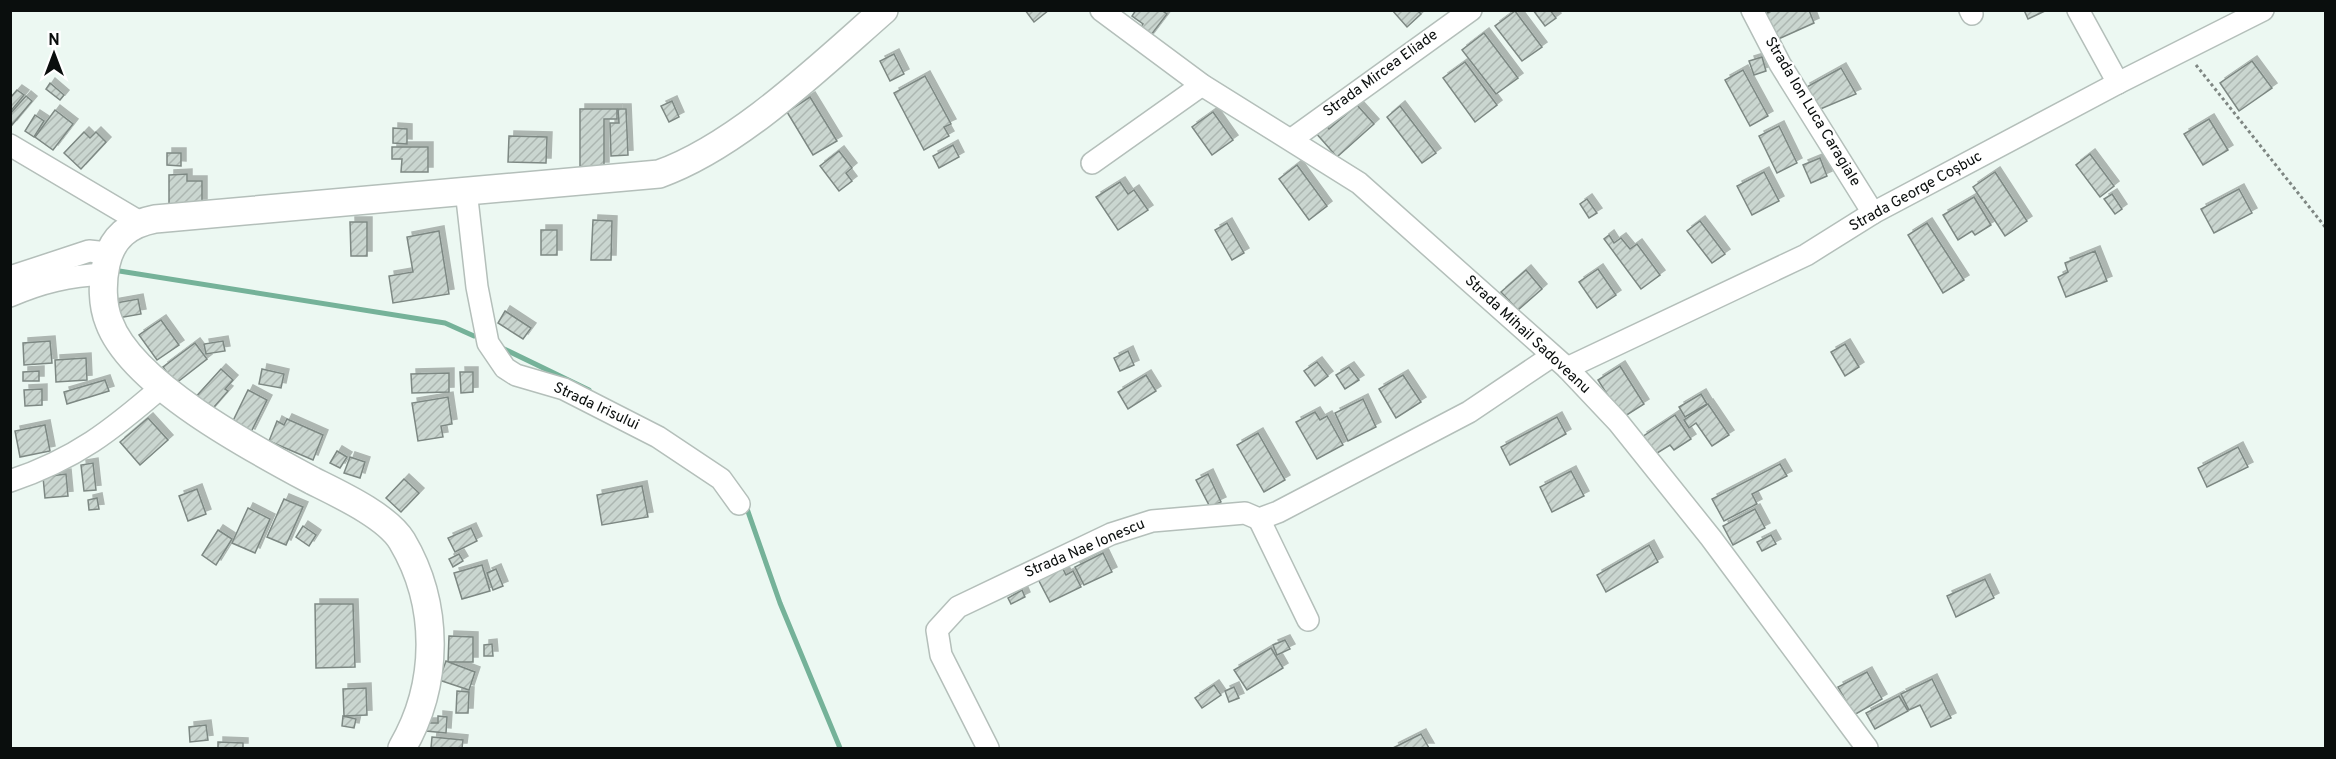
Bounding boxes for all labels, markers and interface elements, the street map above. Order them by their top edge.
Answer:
north arrow [24,24,84,84]
street label: Strada Mircea Eliade [1320,26,1442,122]
text: N [48,31,60,51]
street label: Strada Ion Luca Caragiale [1760,34,1864,190]
street label: Strada George Coșbuc [1846,148,1986,236]
street label: Strada Mihail Sadoveanu [1460,272,1594,398]
street label: Strada Irisului [550,379,642,435]
street label: Strada Nae Ionescu [1022,515,1148,583]

